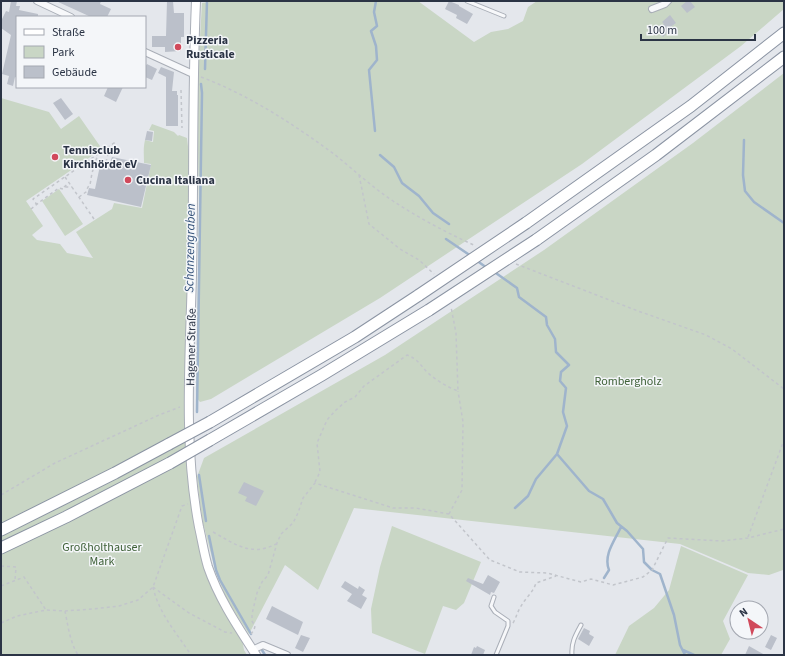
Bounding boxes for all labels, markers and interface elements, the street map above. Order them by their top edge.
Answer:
legend [16,16,146,88]
scale bar [641,16,755,42]
text: 100 m [647,22,677,39]
text: Straße [52,24,85,41]
place label: Pizzeria Rusticale [186,32,235,63]
marker: Pizzeria Rusticale [173,42,183,52]
text: Park [52,44,74,61]
text: Gebäude [52,64,97,81]
place label: Tennisclub Kirchhörde eV [63,142,137,173]
marker: Tennisclub Kirchhörde eV [50,152,60,162]
place label: Cucina Italiana [136,172,215,189]
marker: Cucina Italiana [123,175,133,185]
water label: Schanzengraben [180,203,200,293]
street label: Hagener Straße [182,308,201,386]
park label: Rombergholz [594,373,662,390]
park label: Großholthauser Mark [62,539,142,570]
north arrow [729,600,769,640]
text: N [736,604,751,620]

